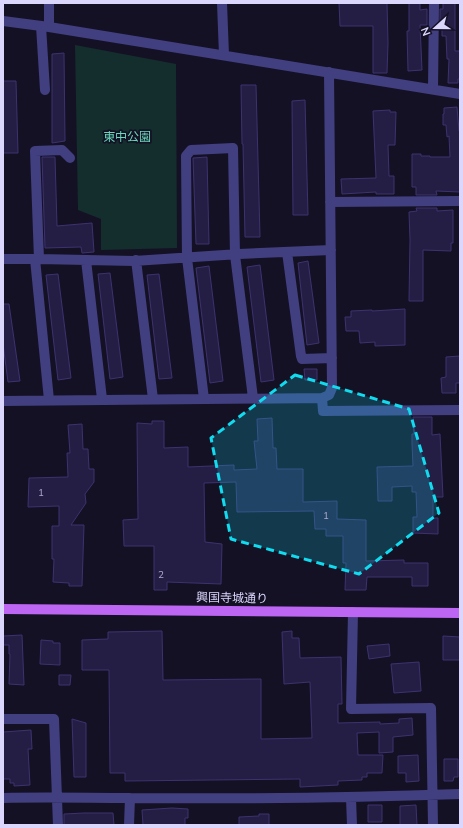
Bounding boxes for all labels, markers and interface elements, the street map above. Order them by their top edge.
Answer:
north arrow [415,8,455,48]
text: N [418,25,435,38]
park label: 東中公園 [103,129,151,145]
house number: 1 [38,486,44,500]
house number: 1 [323,509,329,523]
house number: 2 [158,568,164,582]
street label: 興国寺城通り [196,589,268,607]

